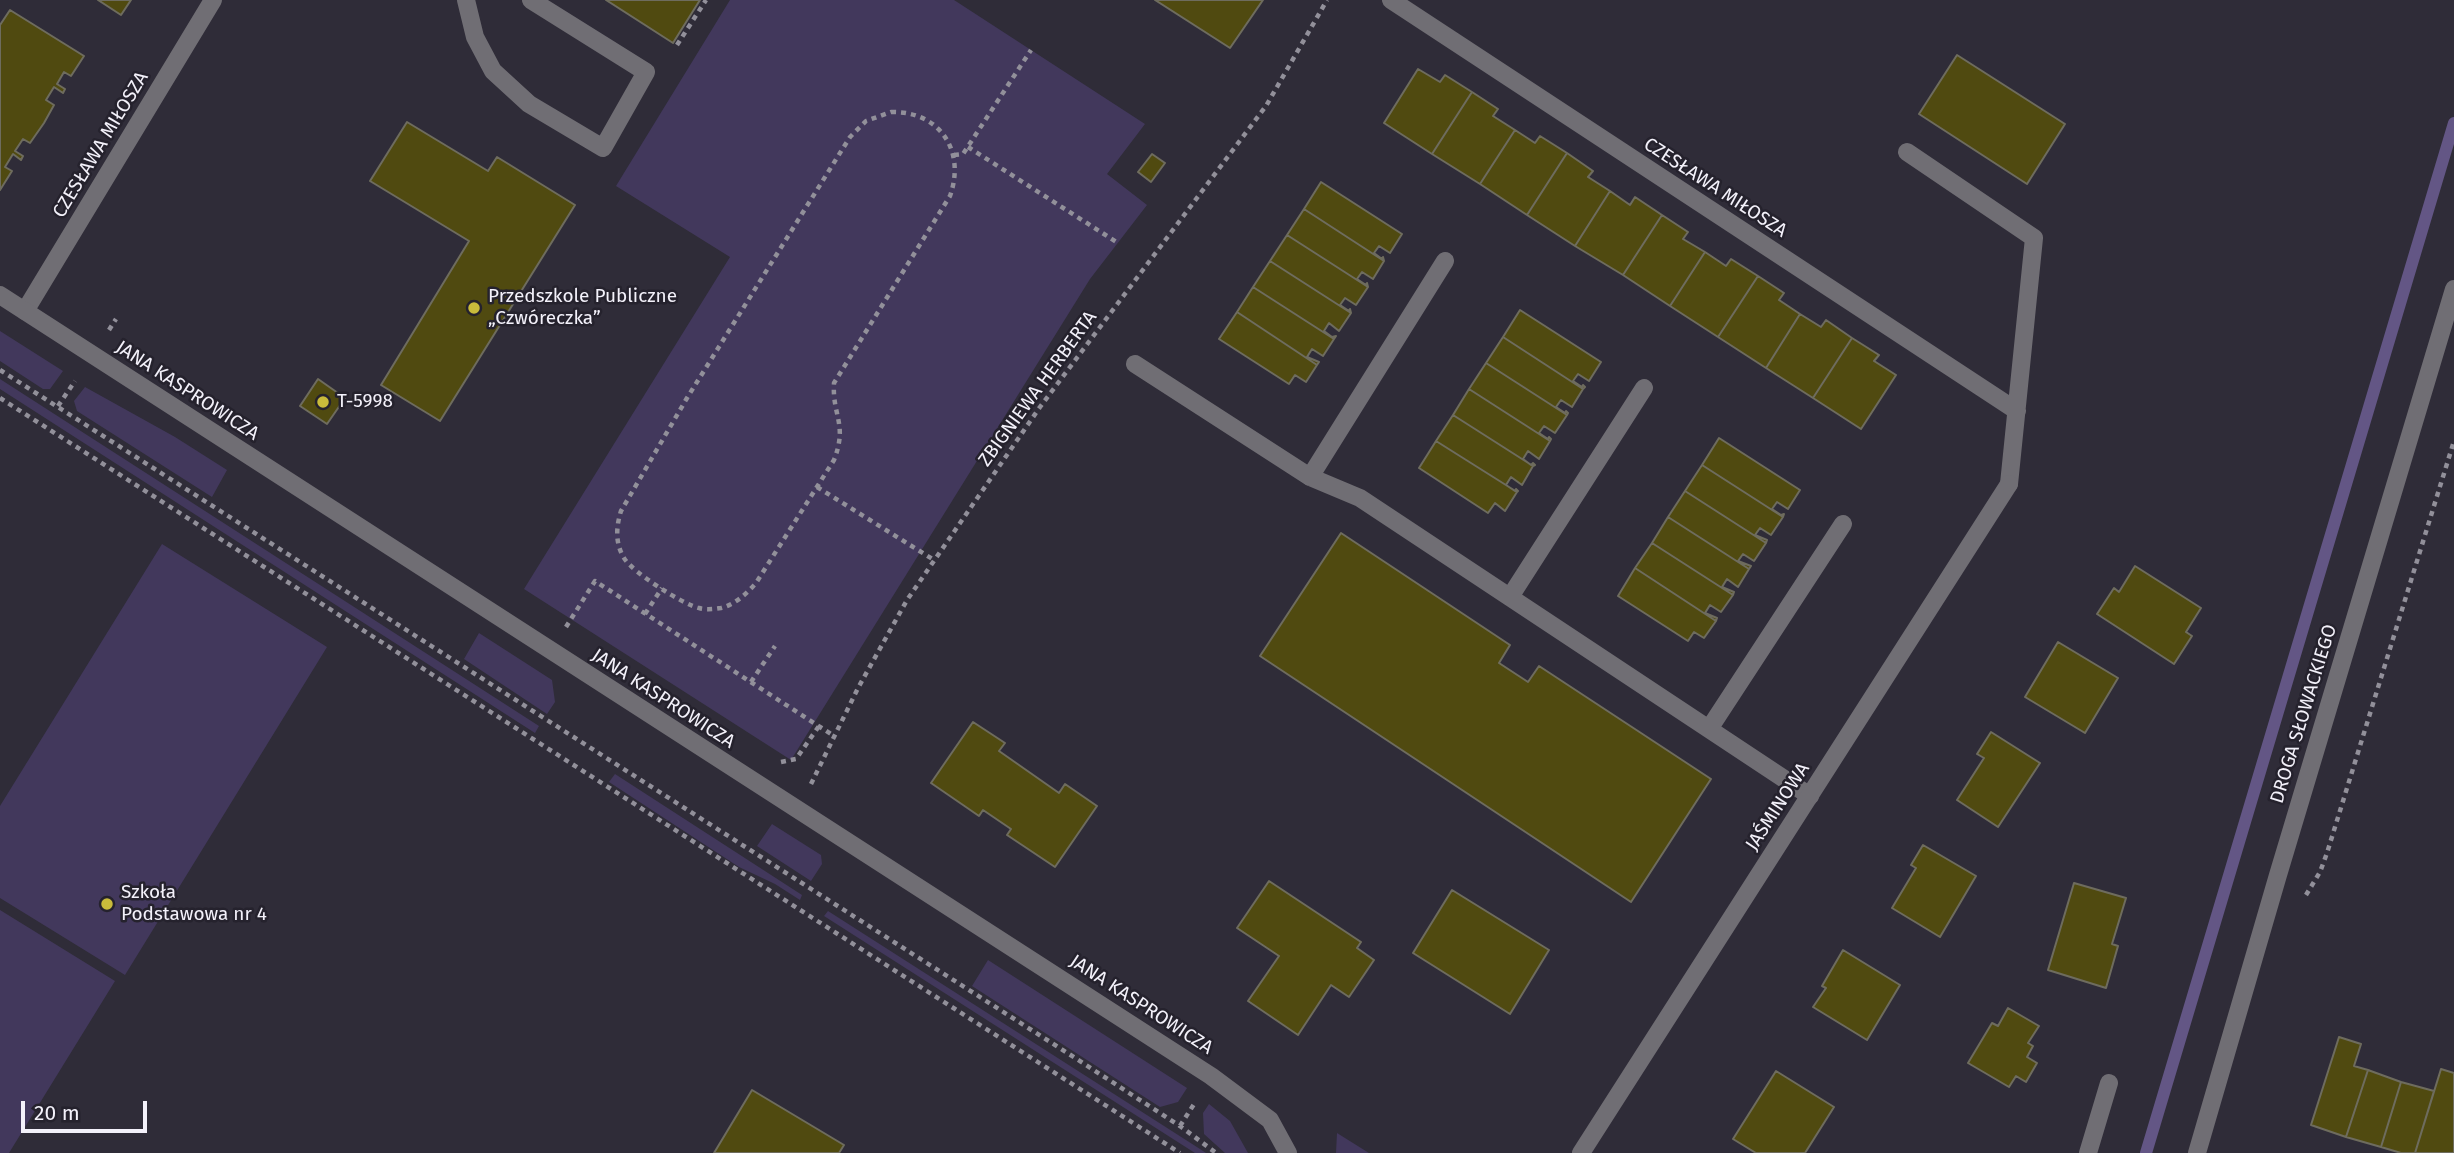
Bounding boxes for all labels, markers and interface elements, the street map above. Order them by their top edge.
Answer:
street label: CZESŁAWA MIŁOSZA [48,68,154,222]
street label: CZESŁAWA MIŁOSZA [1639,133,1791,243]
place label: Przedszkole Publiczne „Czwóreczka” [488,286,677,330]
marker: Przedszkole Publiczne „Czwóreczka” [466,300,482,316]
street label: ZBIGNIEWA HERBERTA [974,307,1102,471]
street label: JANA KASPROWICZA [111,336,263,446]
place label: T-5998 [337,391,393,413]
marker: T-5998 [315,394,331,410]
street label: DROGA SŁOWACKIEGO [2266,622,2342,806]
street label: JANA KASPROWICZA [587,644,739,754]
street label: JAŚMINOWA [1741,759,1815,855]
place label: Szkoła Podstawowa nr 4 [121,882,267,926]
marker: Szkoła Podstawowa nr 4 [99,896,115,912]
street label: JANA KASPROWICZA [1065,950,1217,1060]
scale bar [24,1086,150,1130]
text: 20 m [34,1100,80,1126]

